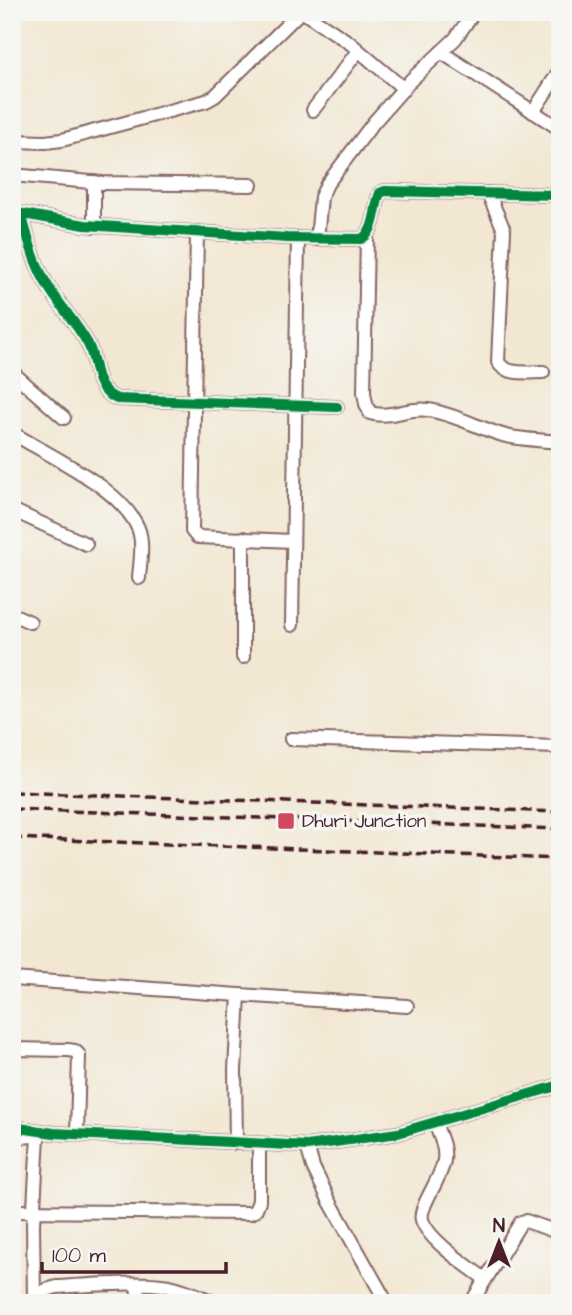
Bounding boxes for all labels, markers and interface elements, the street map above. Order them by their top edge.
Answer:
place label: Dhuri Junction [302,808,426,835]
marker: Dhuri Junction [276,811,296,831]
north arrow [463,1206,534,1276]
text: N [493,1213,505,1240]
scale bar [42,1231,226,1275]
text: 100 m [52,1241,107,1270]

